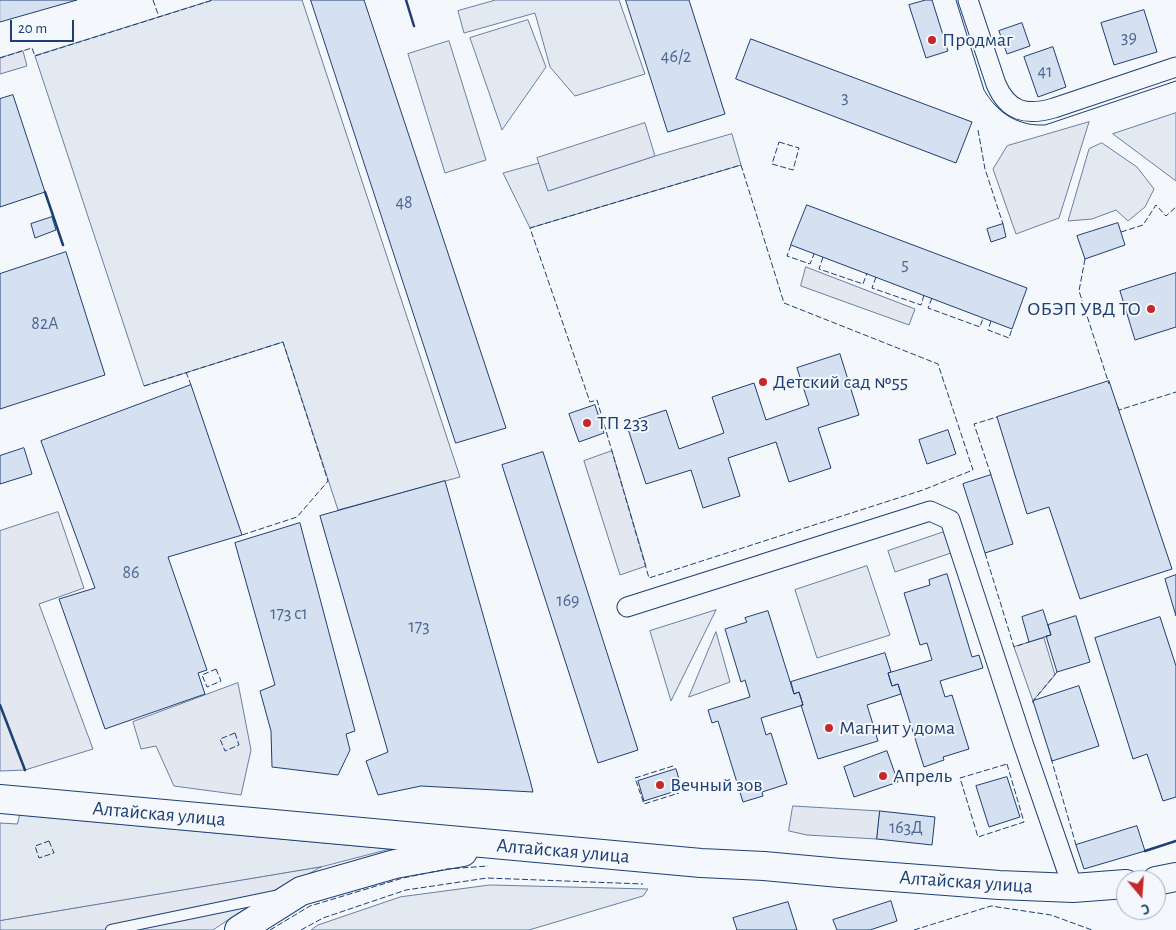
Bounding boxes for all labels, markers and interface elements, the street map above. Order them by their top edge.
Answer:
scale bar [12,10,76,42]
text: 20 m [18,21,47,36]
house number: 39 [1121,27,1137,49]
place label: Продмаг [942,28,1013,52]
marker: Продмаг [926,34,938,46]
house number: 46/2 [661,46,691,68]
house number: 41 [1038,61,1052,83]
house number: 3 [841,87,849,109]
house number: 48 [395,192,413,214]
house number: 5 [901,254,909,276]
place label: ОБЭП УВД ТО [1027,297,1141,321]
marker: ОБЭП УВД ТО [1145,303,1157,315]
house number: 82А [31,313,59,335]
place label: Детский сад №55 [773,370,908,394]
marker: Детский сад №55 [757,376,769,388]
place label: ТП 233 [597,411,649,435]
marker: ТП 233 [581,417,593,429]
house number: 86 [123,562,139,584]
house number: 169 [556,590,580,612]
house number: 173 с1 [270,603,308,625]
house number: 173 [408,616,430,638]
place label: Магнит у дома [839,716,955,740]
marker: Магнит у дома [823,722,835,734]
place label: Апрель [893,764,952,788]
marker: Апрель [877,770,889,782]
place label: Вечный зов [670,773,763,797]
marker: Вечный зов [654,779,666,791]
street label: Алтайская улица [91,796,227,832]
house number: 163Д [889,817,923,839]
street label: Алтайская улица [495,833,631,869]
street label: Алтайская улица [898,865,1034,899]
north arrow [1116,870,1166,920]
text: С [1139,900,1151,916]

